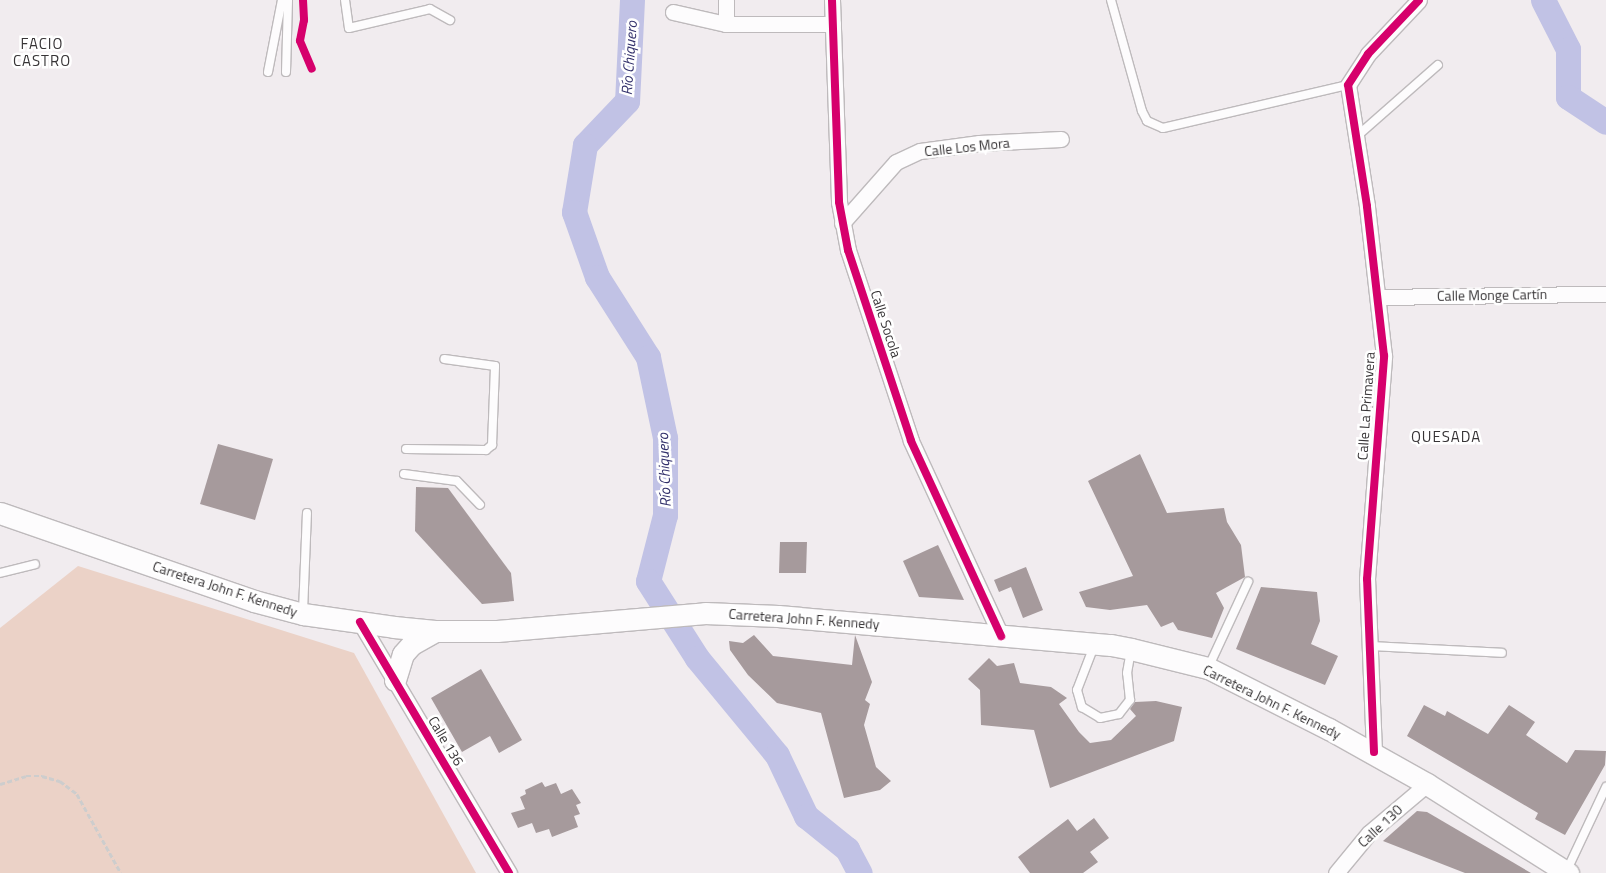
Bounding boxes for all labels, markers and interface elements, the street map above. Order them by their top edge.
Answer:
water label: Río Chiquero [617,20,641,96]
district label: FACIO CASTRO [12,34,72,69]
street label: Calle Los Mora [923,134,1011,160]
street label: Calle Monge Cartín [1437,286,1547,304]
street label: Calle Socola [867,288,905,360]
street label: Calle La Primavera [1354,351,1378,461]
district label: QUESADA [1410,428,1482,446]
water label: Río Chiquero [654,433,674,507]
street label: Carretera John F. Kennedy [151,558,299,620]
street label: Carretera John F. Kennedy [728,605,880,633]
street label: Carretera John F. Kennedy [1200,661,1344,743]
street label: Calle 136 [425,713,467,769]
street label: Calle 130 [1354,801,1406,851]

